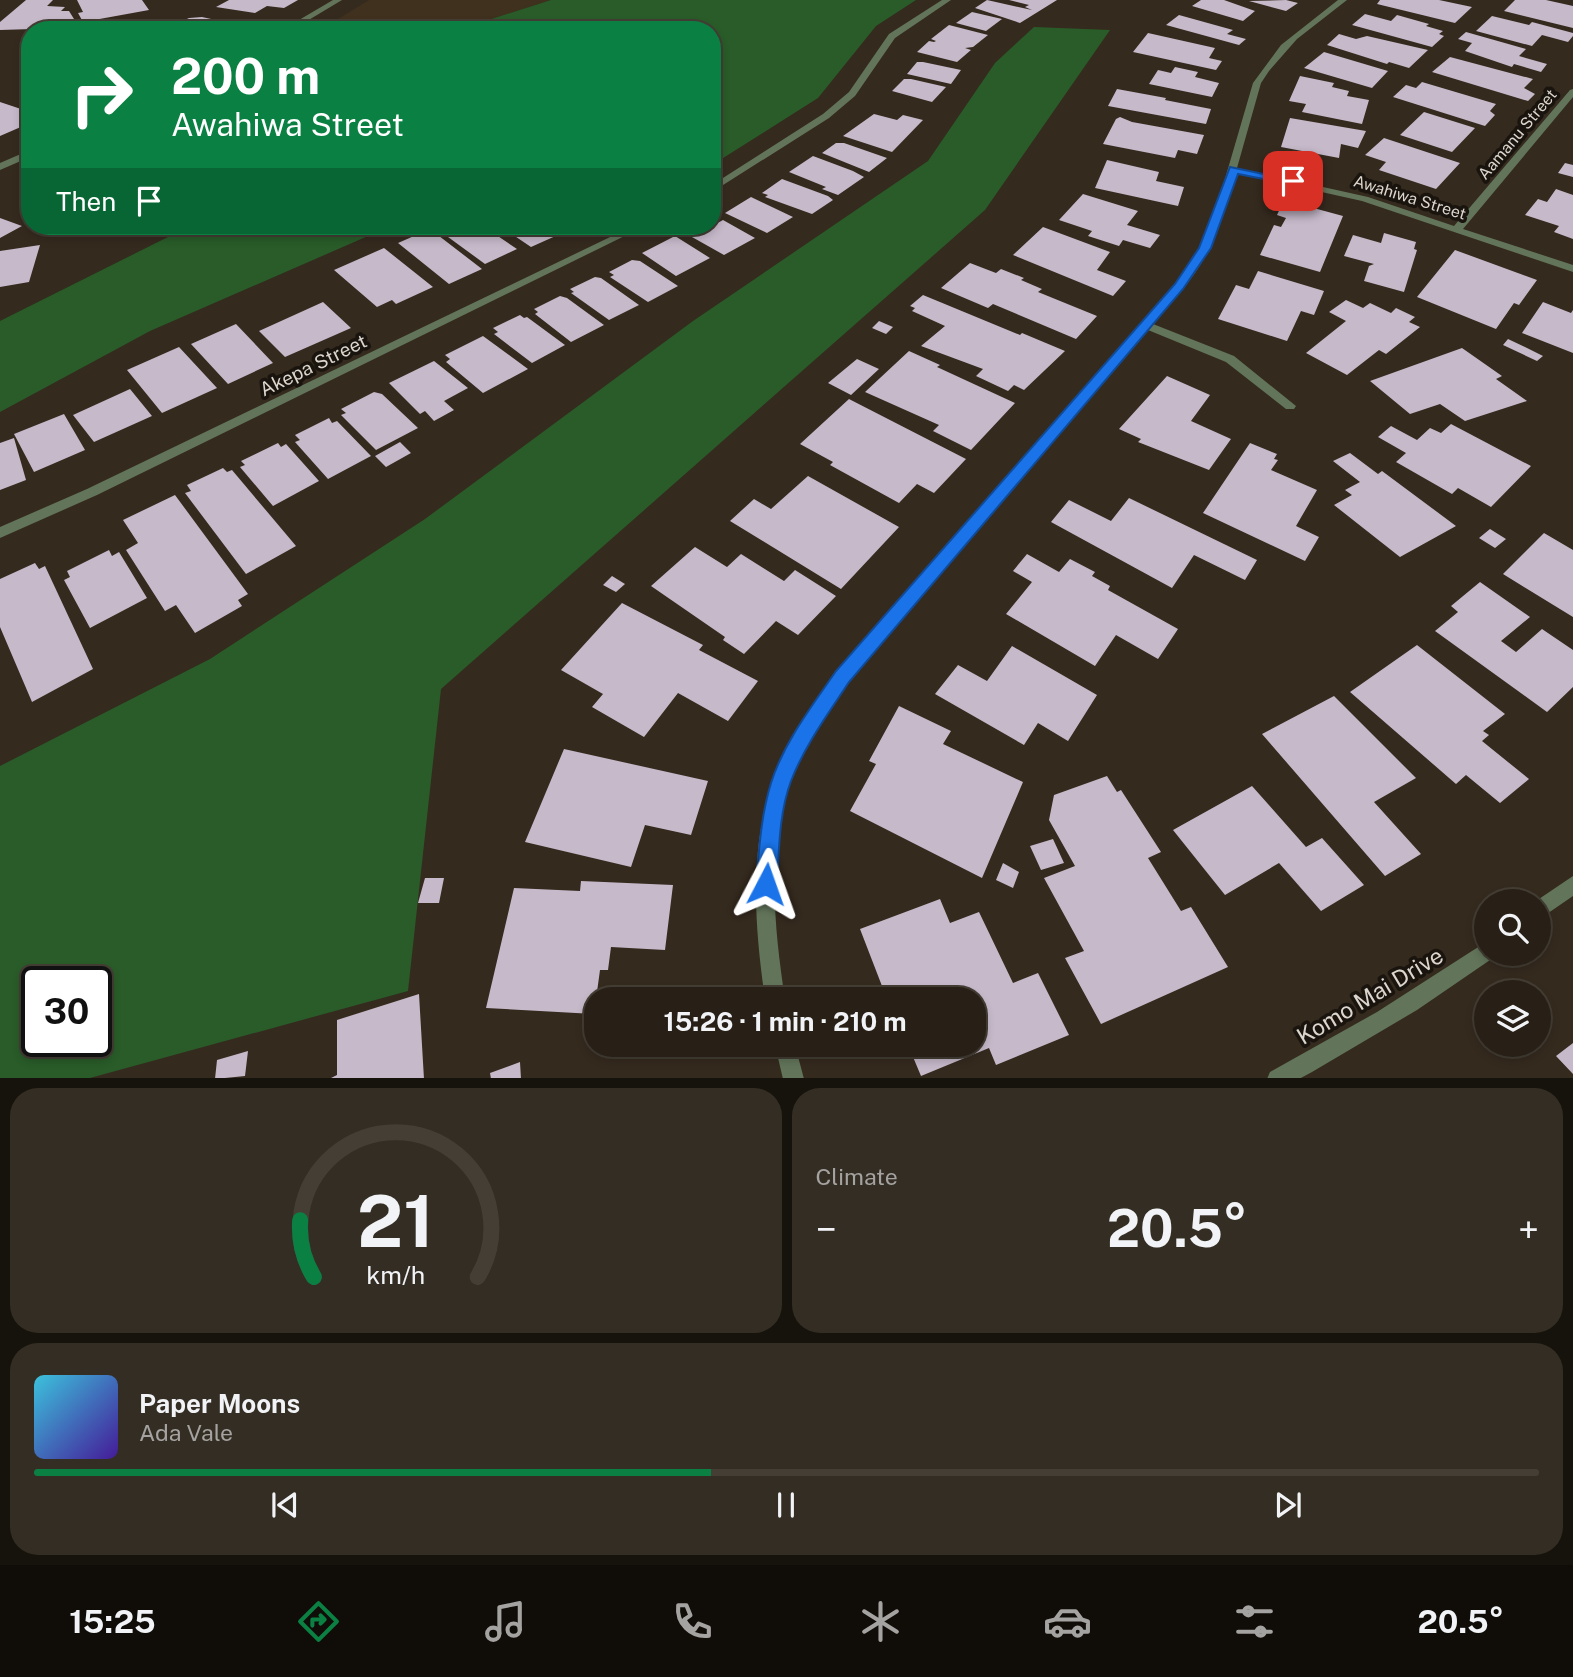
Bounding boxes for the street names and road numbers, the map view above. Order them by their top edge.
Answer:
street label: Aamanu Street [1474,85,1561,183]
street label: Awahiwa Street [1351,171,1468,224]
street label: Akepa Street [256,330,370,400]
street label: Komo Mai Drive [1292,941,1448,1050]

